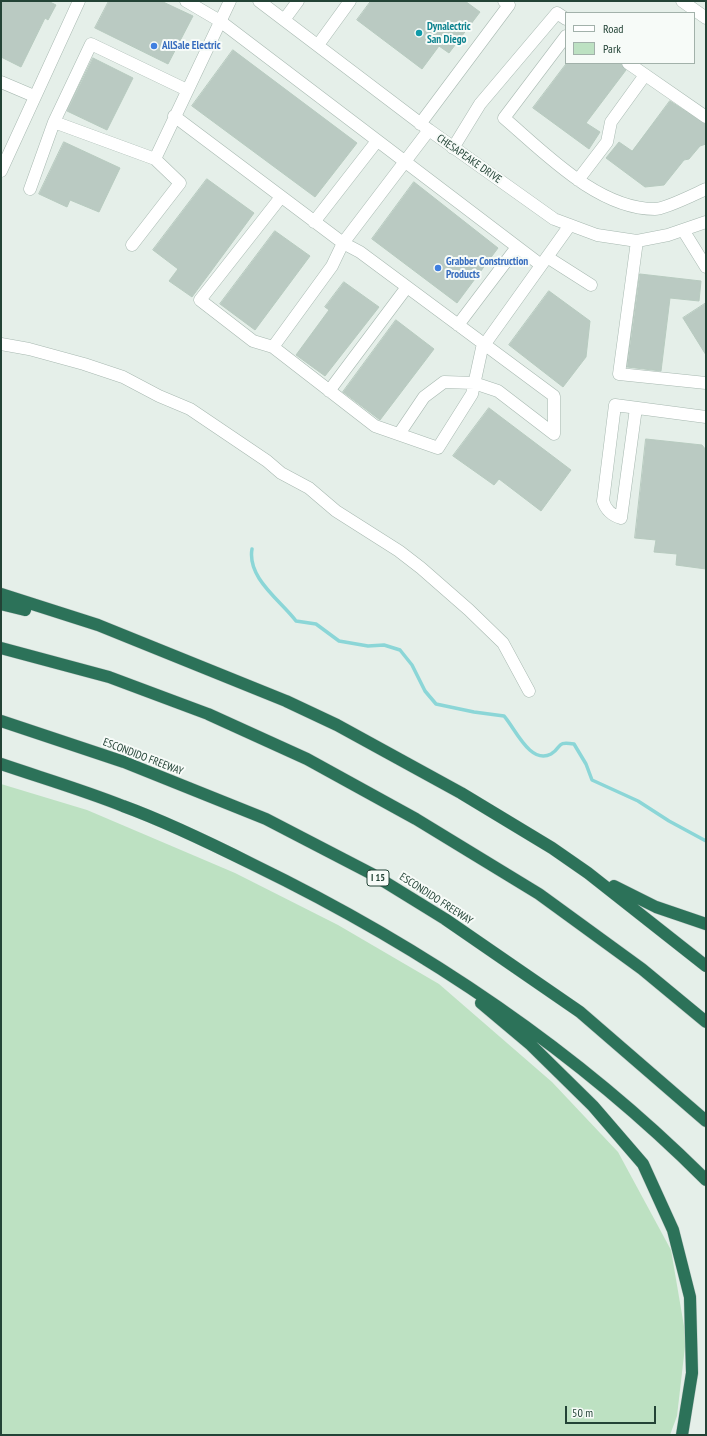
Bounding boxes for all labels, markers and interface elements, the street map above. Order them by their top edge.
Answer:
legend [565,12,695,64]
place label: Dynalectric San Diego [427,20,471,46]
text: Road [603,21,623,36]
marker: Dynalectric San Diego [414,28,424,38]
place label: AllSale Electric [162,39,221,53]
marker: AllSale Electric [149,41,159,51]
text: Park [603,41,621,56]
street label: CHESAPEAKE DRIVE [434,132,504,186]
place label: Grabber Construction Products [446,255,528,281]
marker: Grabber Construction Products [433,263,443,273]
street label: ESCONDIDO FREEWAY [101,736,185,778]
road number: I 15 [367,870,389,886]
street label: ESCONDIDO FREEWAY [397,870,475,928]
scale bar [567,1398,658,1424]
text: 50 m [572,1405,593,1420]

